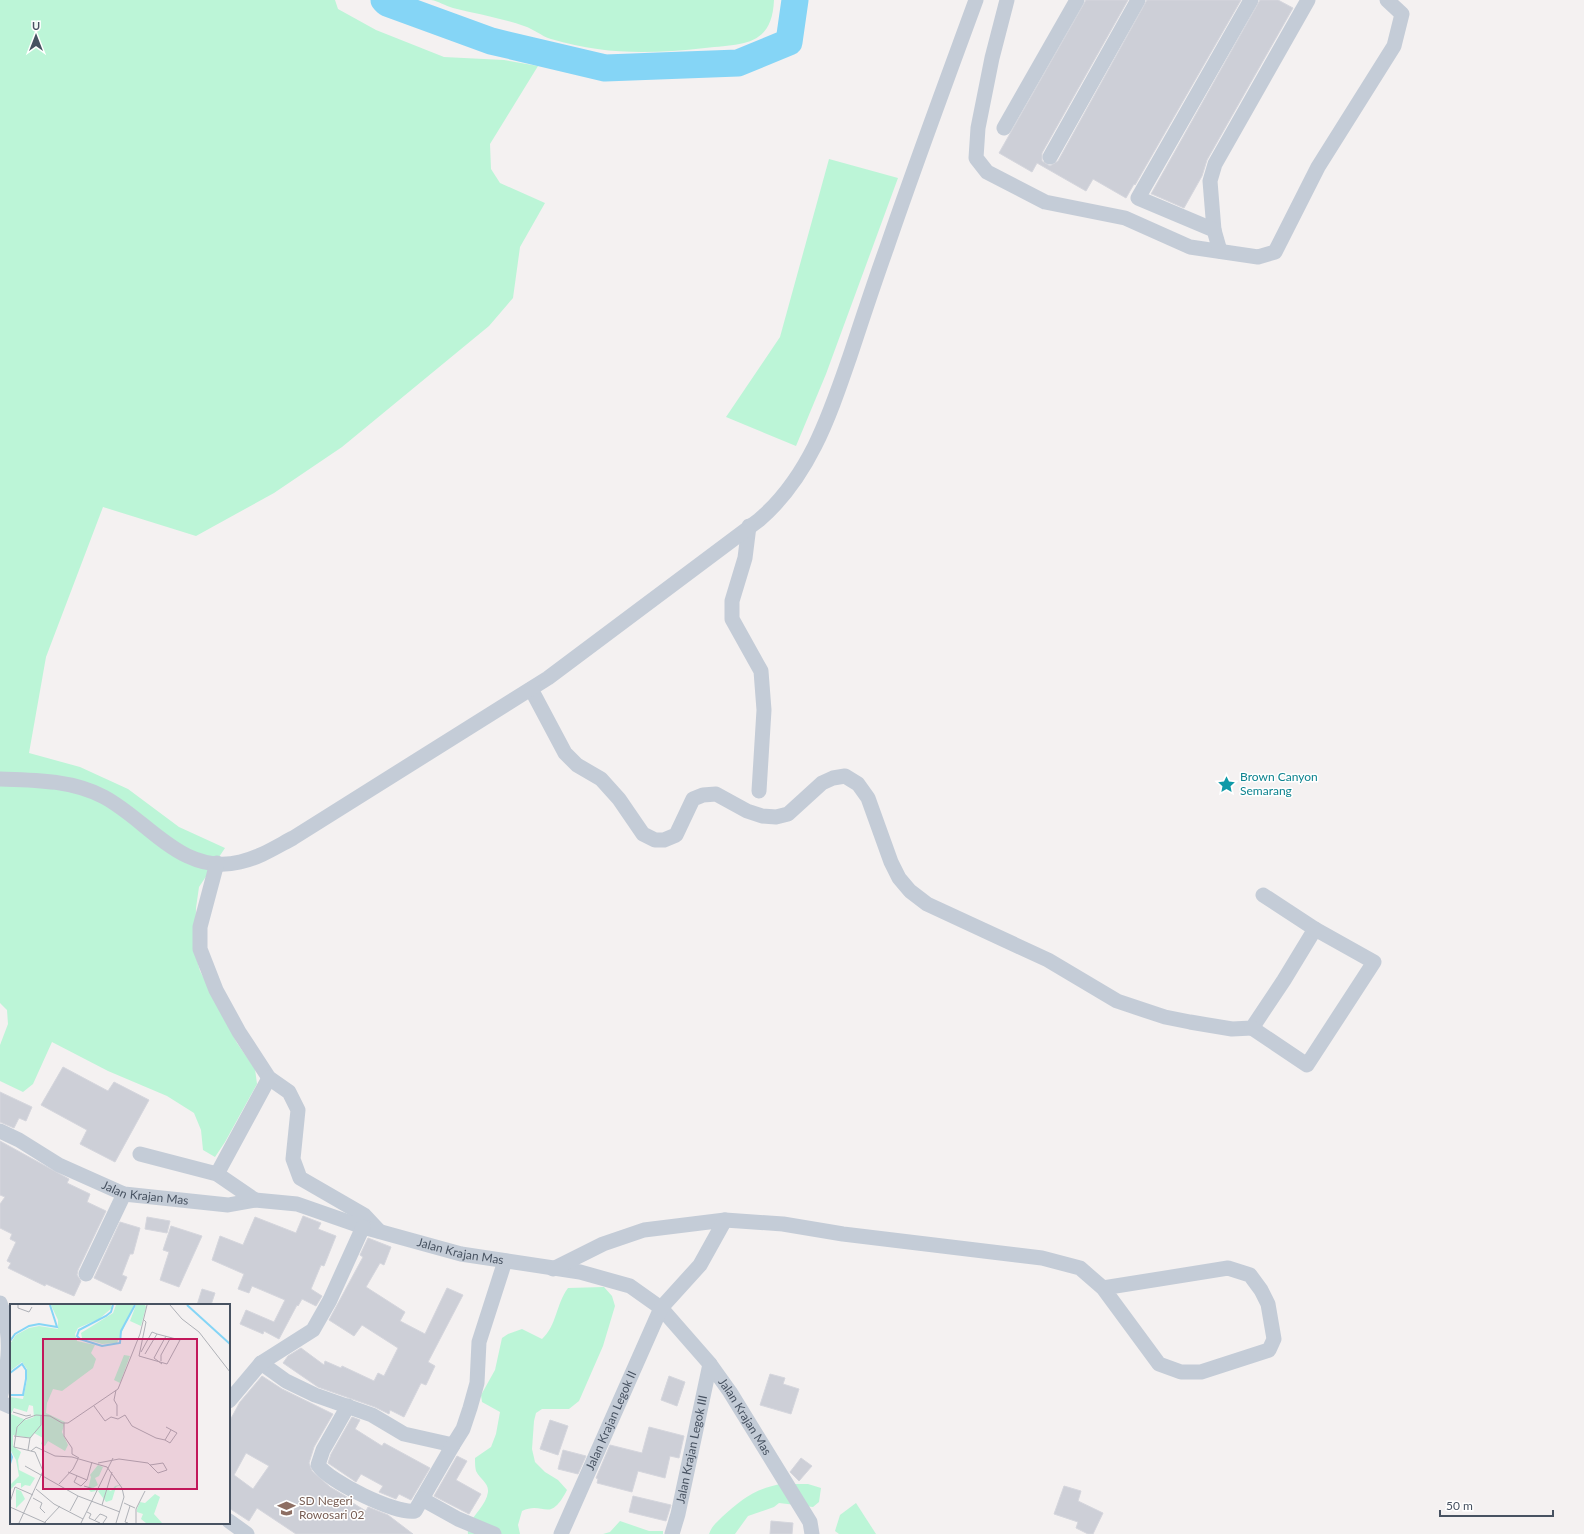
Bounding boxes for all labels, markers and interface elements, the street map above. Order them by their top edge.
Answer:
north arrow [16,16,56,56]
text: U [32,19,40,32]
place label: Brown Canyon Semarang [1240,769,1318,798]
place icon: Brown Canyon Semarang [1217,774,1237,794]
street label: Jalan Krajan Mas [100,1177,189,1208]
street label: Jalan Krajan Mas [415,1234,505,1267]
inset map [10,1304,230,1524]
street label: Jalan Krajan Legok II [582,1368,639,1472]
street label: Jalan Krajan Mas [715,1375,775,1458]
street label: Jalan Krajan Legok III [672,1394,710,1505]
scale bar [1440,1492,1553,1518]
place label: SD Negeri Rowosari 02 [299,1493,364,1522]
school or university icon: SD Negeri Rowosari 02 [276,1498,296,1518]
text: 50 m [1446,1498,1473,1513]

